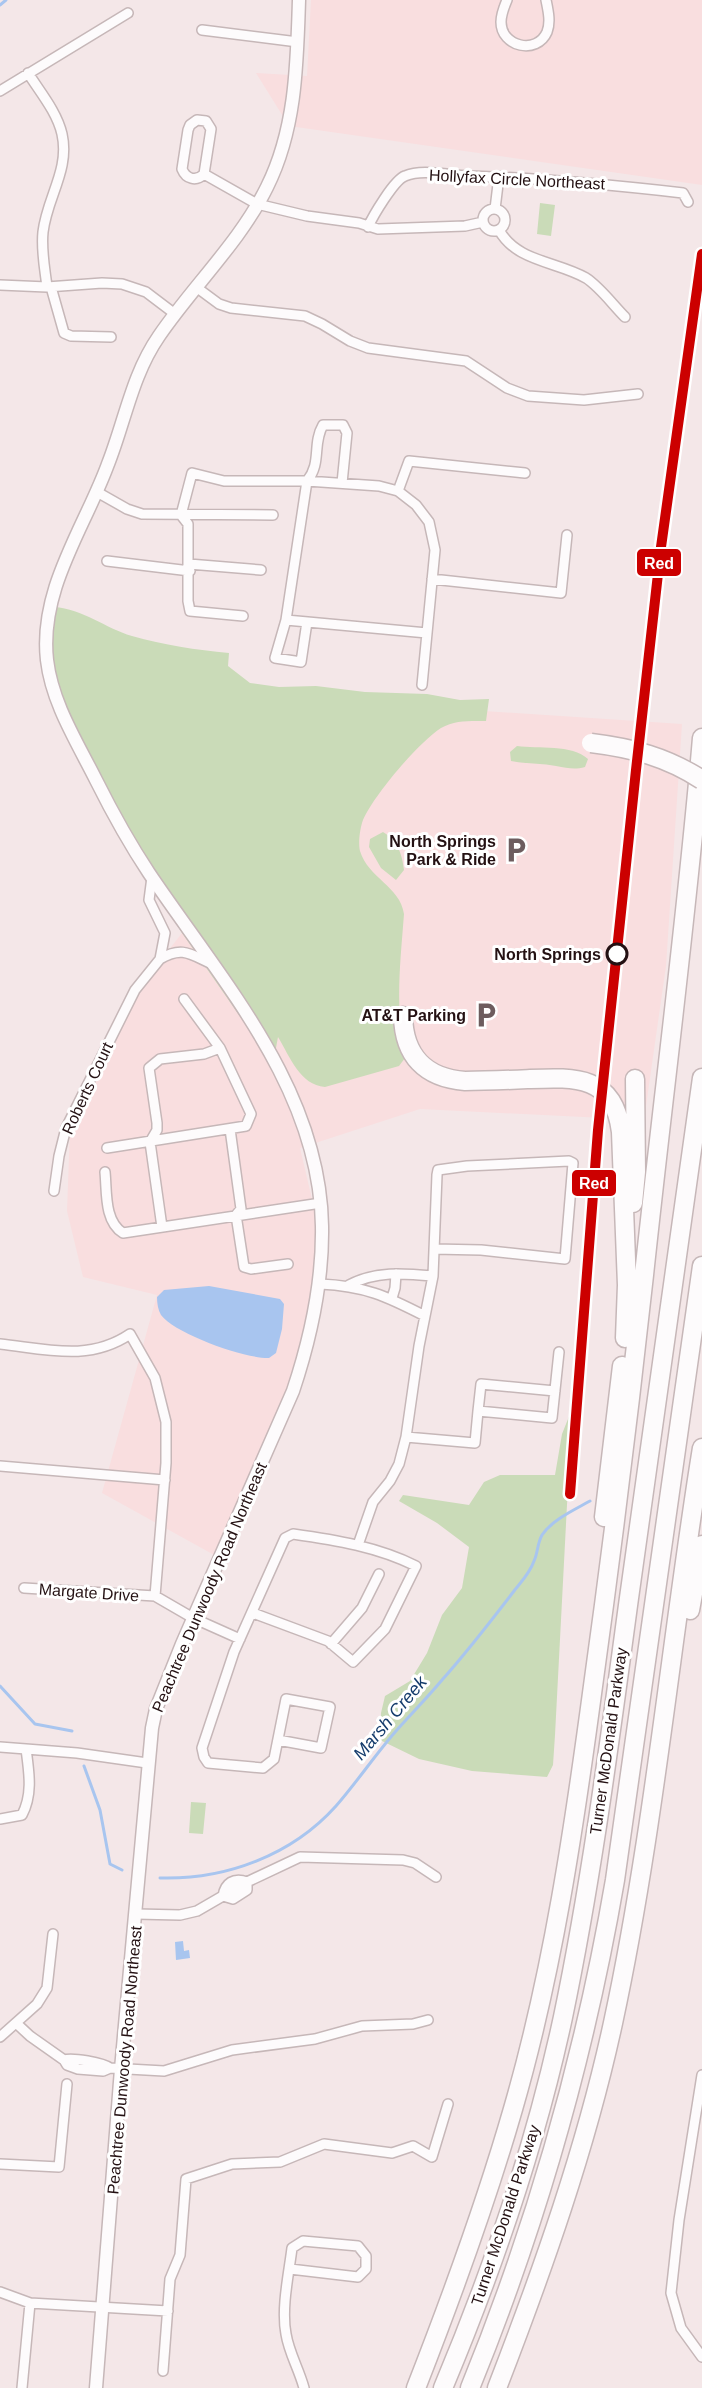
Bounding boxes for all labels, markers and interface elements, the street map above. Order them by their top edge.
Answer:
street label: Hollyfax Circle Northeast [429,166,606,193]
line badge: Red [636,548,682,577]
text: Red [644,555,674,572]
place label: North Springs Park & Ride [389,833,496,868]
parking icon: North Springs Park & Ride [501,835,531,865]
marker: North Springs [606,943,628,965]
place label: North Springs [494,946,601,963]
parking icon: AT&T Parking [471,1000,501,1030]
place label: AT&T Parking [361,1007,466,1024]
street label: Roberts Court [59,1039,116,1137]
line badge: Red [571,1169,617,1197]
text: Red [579,1175,609,1192]
street label: Peachtree Dunwoody Road Northeast [149,1459,270,1715]
street label: Margate Drive [38,1581,140,1604]
street label: Turner McDonald Parkway [587,1646,630,1836]
water label: Marsh Creek [349,1671,431,1764]
street label: Peachtree Dunwoody Road Northeast [104,1925,145,2195]
street label: Turner McDonald Parkway [468,2123,543,2308]

